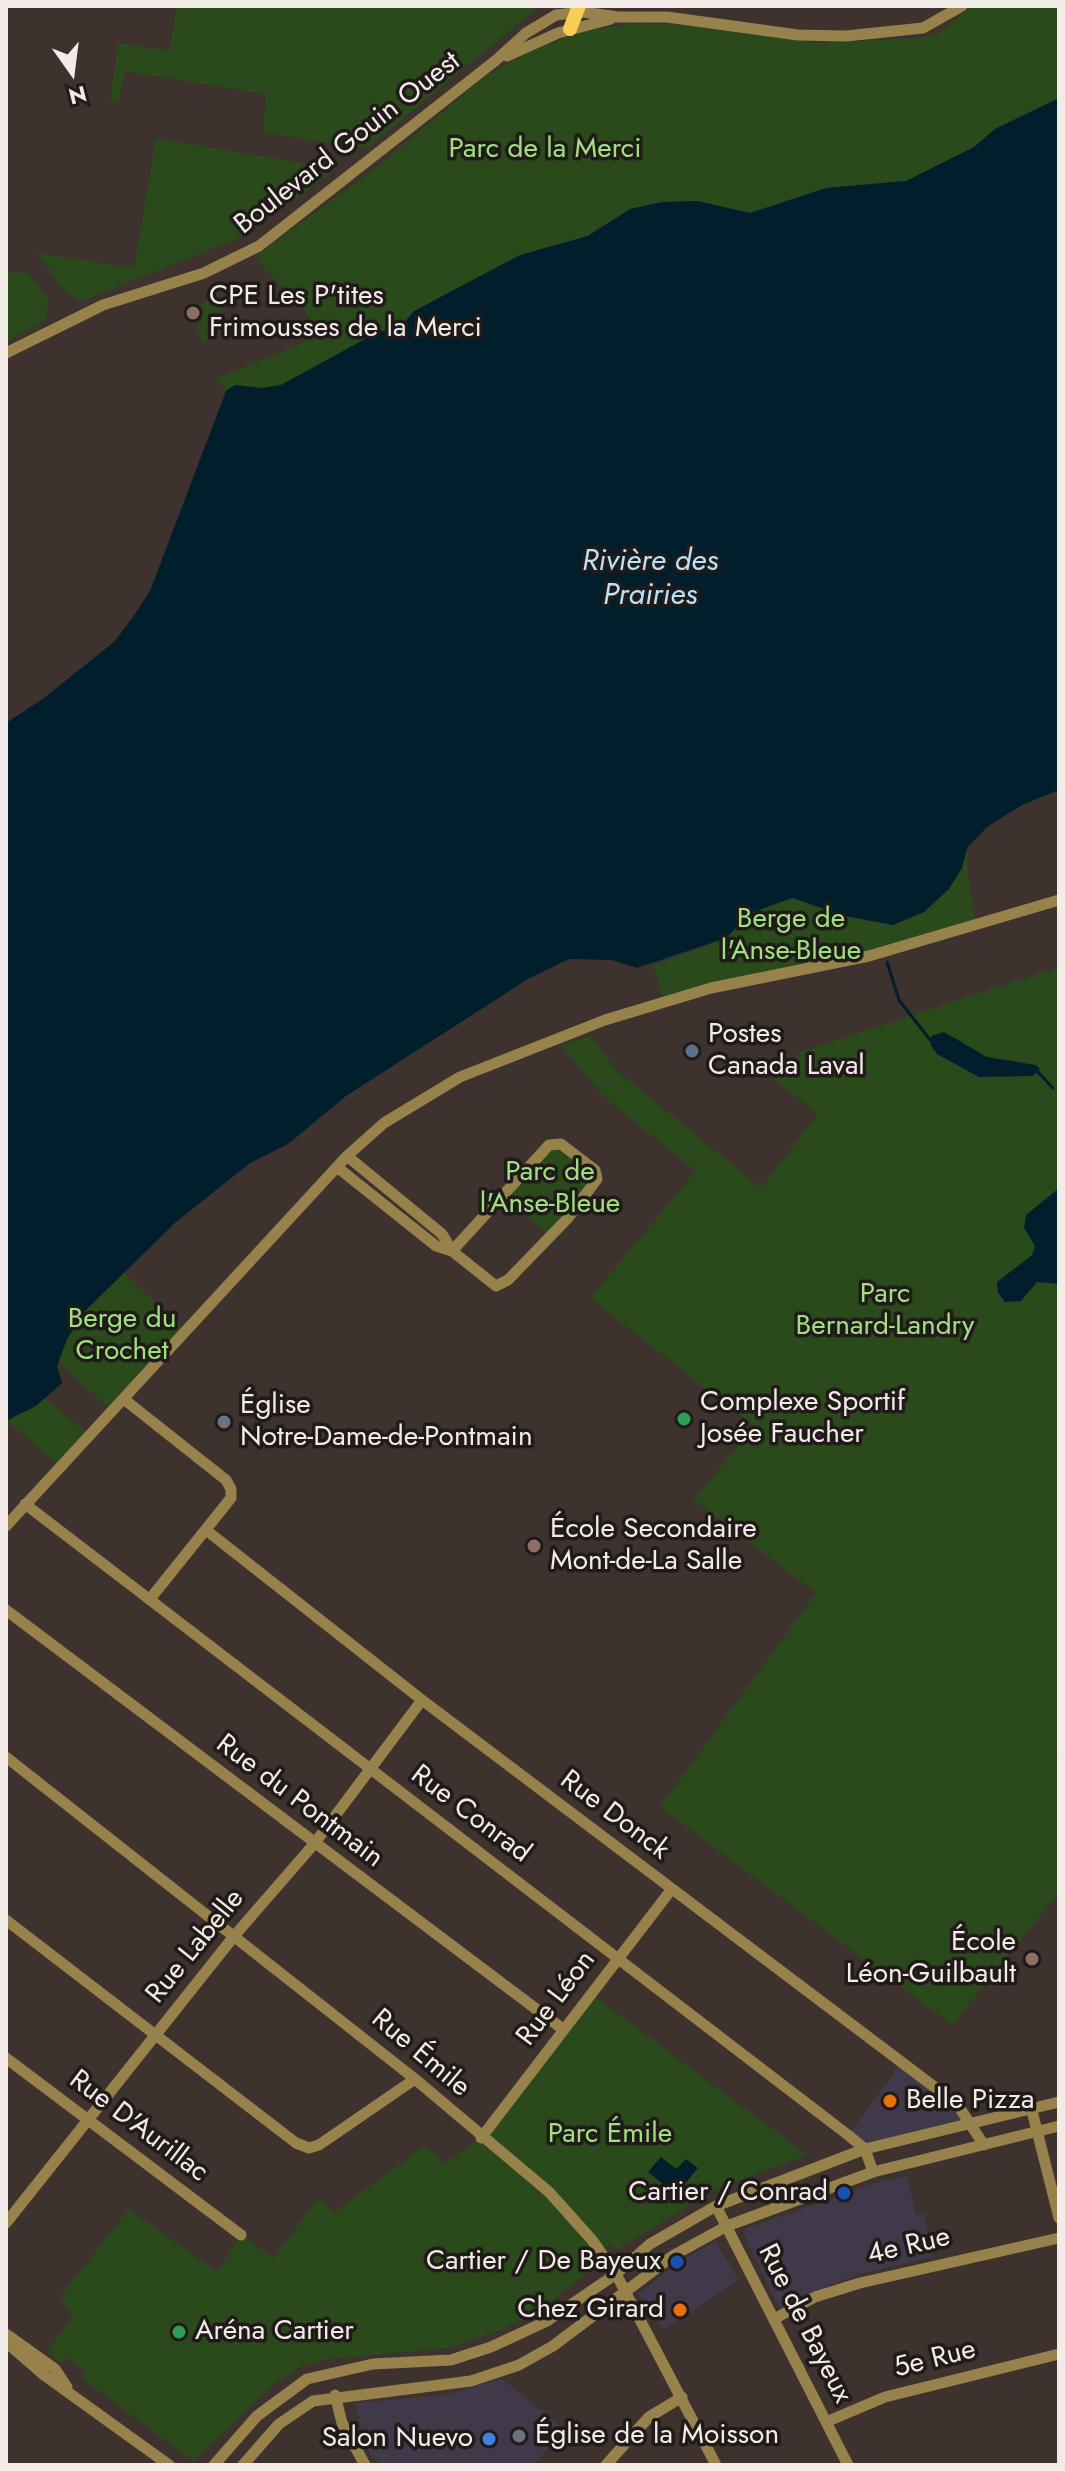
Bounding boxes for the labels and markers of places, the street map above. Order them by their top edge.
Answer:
place label: CPE Les P'tites Frimousses de la Merci [209,280,482,346]
marker: CPE Les P'tites Frimousses de la Merci [184,304,202,322]
place label: Postes Canada Laval [708,1018,865,1084]
marker: Postes Canada Laval [683,1042,701,1060]
place label: Complexe Sportif Josée Faucher [700,1386,905,1452]
place label: Église Notre-Dame-de-Pontmain [240,1389,533,1455]
marker: Complexe Sportif Josée Faucher [675,1410,693,1428]
marker: Église Notre-Dame-de-Pontmain [215,1413,233,1431]
place label: École Secondaire Mont-de-La Salle [550,1513,757,1579]
marker: École Secondaire Mont-de-La Salle [525,1537,543,1555]
place label: École Léon-Guilbault [846,1926,1016,1992]
marker: École Léon-Guilbault [1023,1950,1041,1968]
place label: Belle Pizza [906,2084,1034,2118]
marker: Belle Pizza [881,2092,899,2110]
place label: Cartier / Conrad [628,2176,828,2210]
marker: Cartier / Conrad [835,2184,853,2202]
place label: Cartier / De Bayeux [426,2245,661,2279]
marker: Cartier / De Bayeux [668,2253,686,2271]
place label: Chez Girard [517,2293,664,2327]
marker: Chez Girard [671,2301,689,2319]
place label: Aréna Cartier [195,2315,354,2349]
marker: Aréna Cartier [170,2323,188,2341]
place label: Église de la Moisson [535,2419,779,2453]
place label: Salon Nuevo [322,2422,473,2456]
marker: Église de la Moisson [510,2427,528,2445]
marker: Salon Nuevo [480,2430,498,2448]

